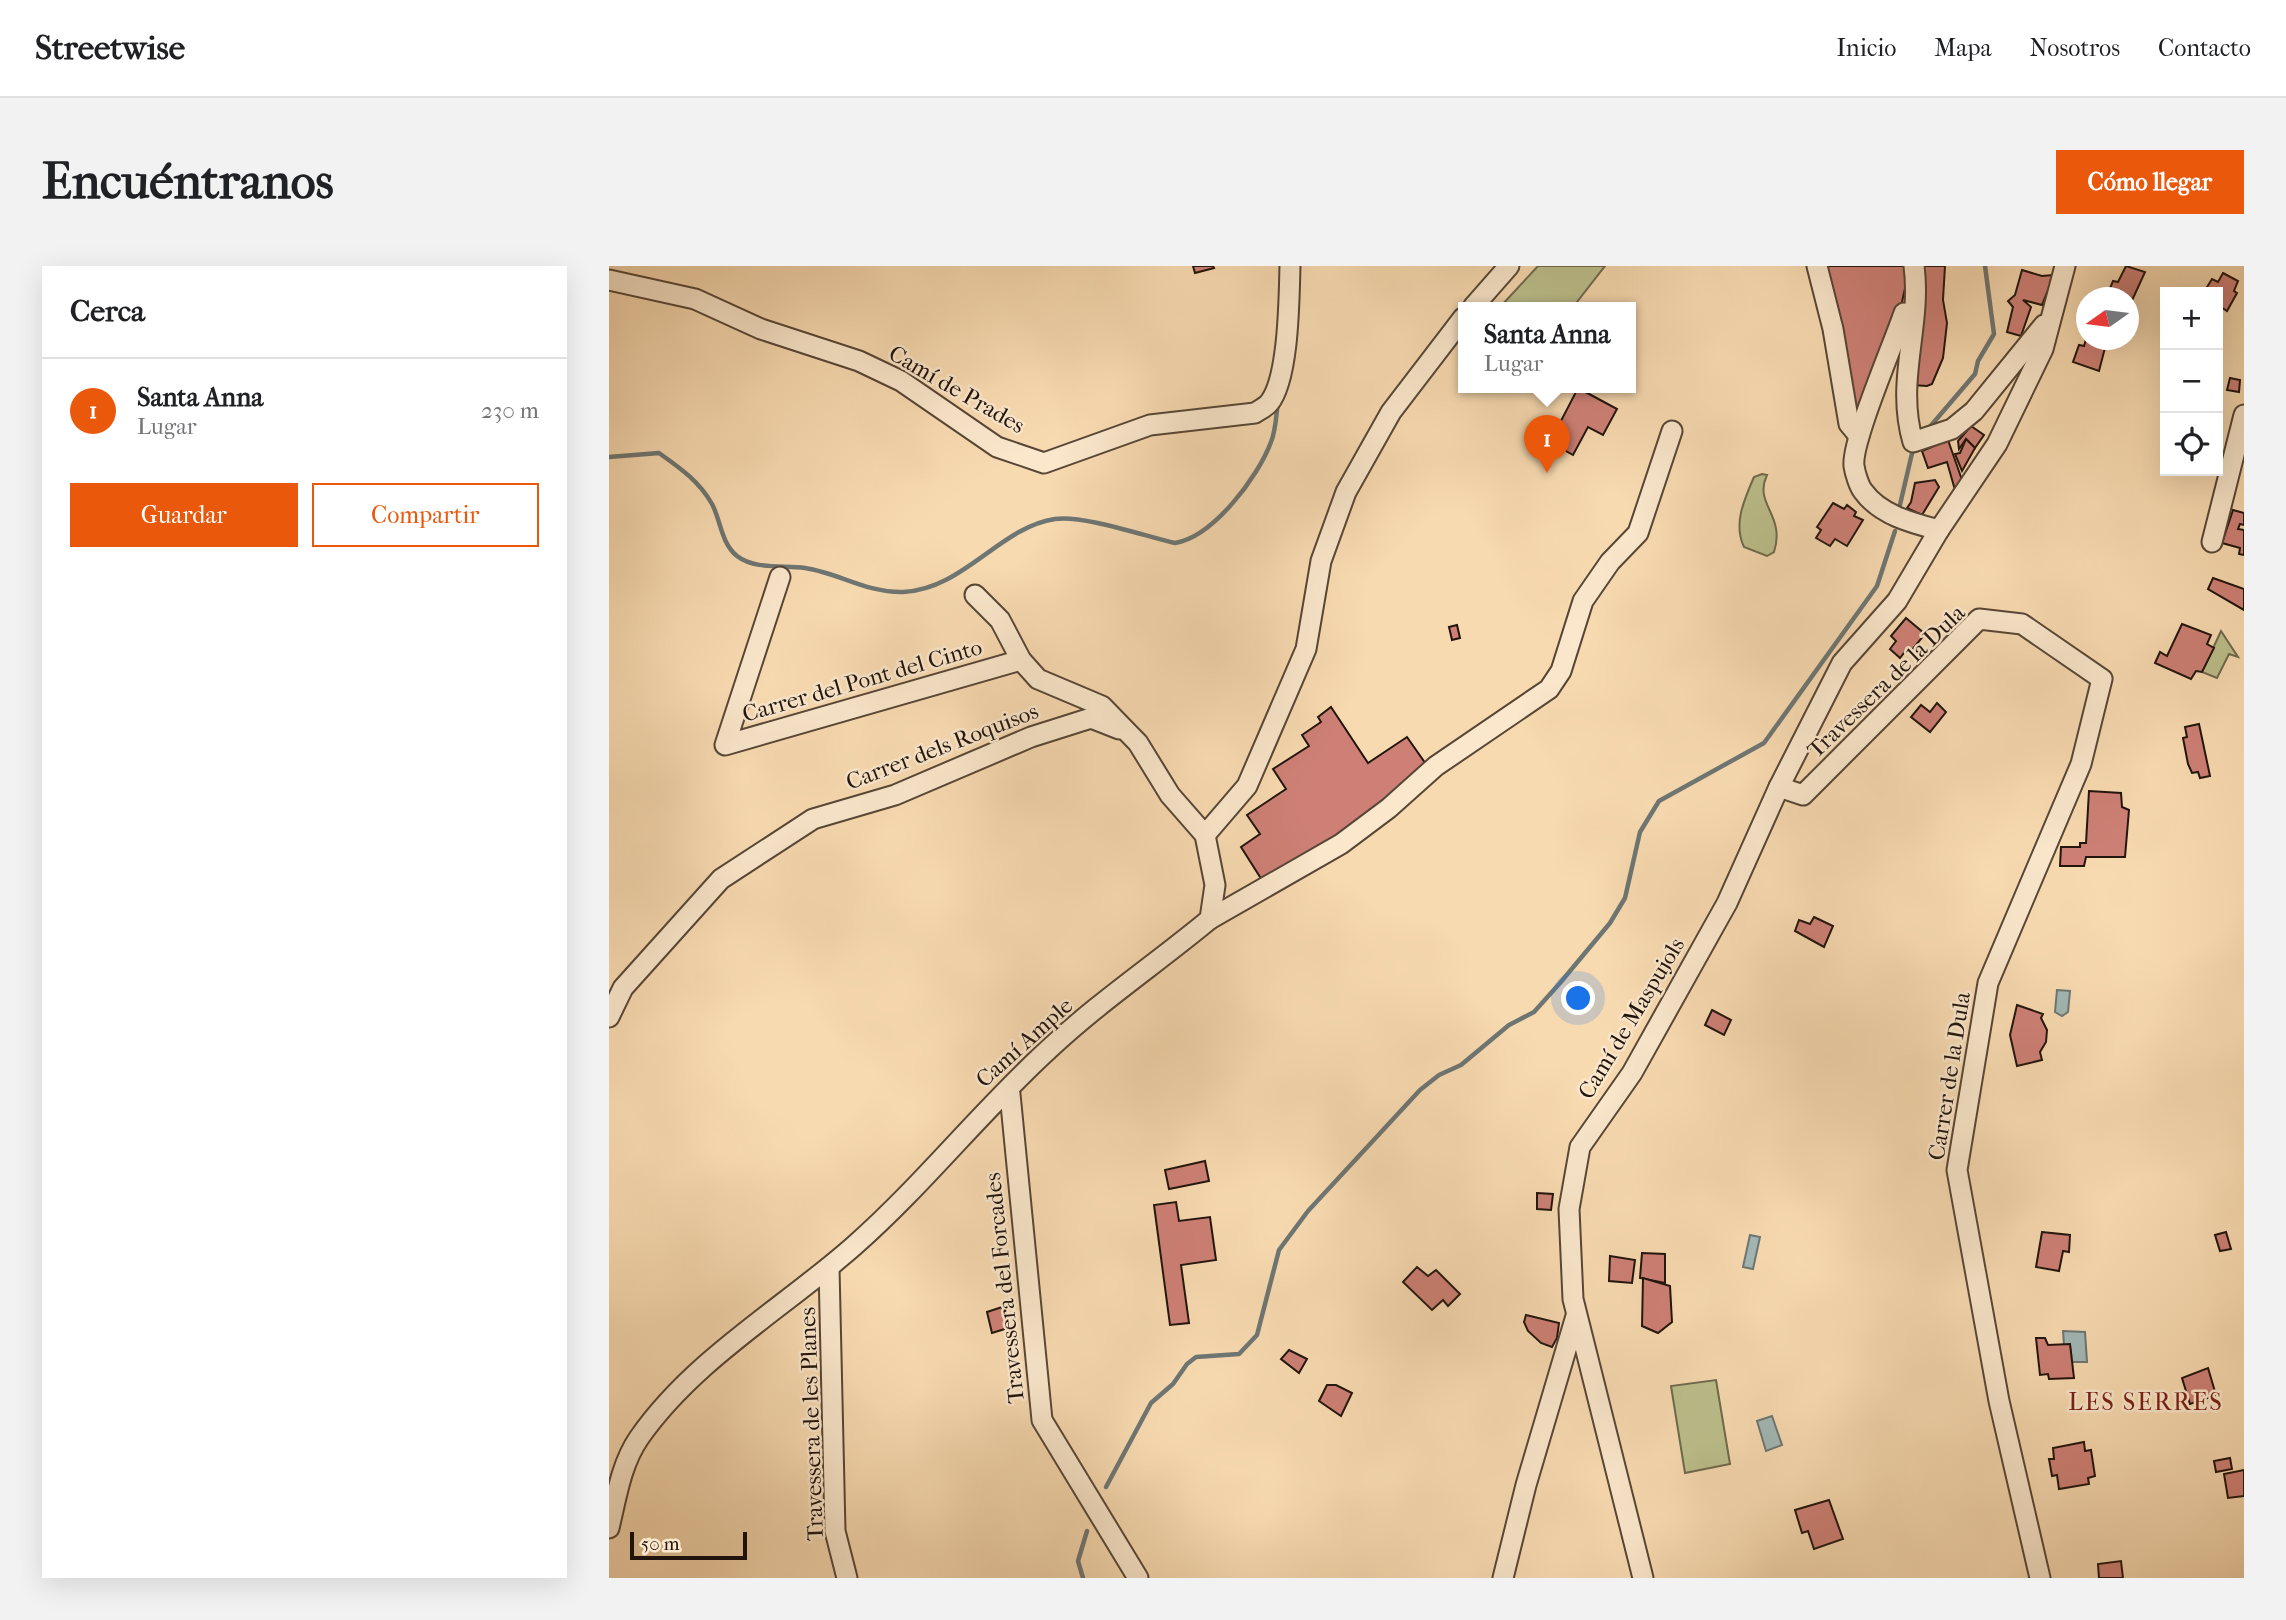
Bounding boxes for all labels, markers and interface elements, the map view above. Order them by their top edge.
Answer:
text: Streetwise [35,29,185,68]
text: Inicio [1836,34,1896,62]
text: Mapa [1934,34,1992,62]
text: Nosotros [2030,34,2120,62]
text: Contacto [2158,34,2251,62]
button: Cómo llegar [2056,150,2244,214]
text: Encuéntranos [42,153,334,211]
north arrow [2076,287,2139,350]
map controls [2160,287,2223,476]
button: + [2160,287,2223,350]
text: Cerca [70,294,145,329]
popup [1458,302,1636,393]
text: Santa Anna [1484,319,1610,350]
street label: Camí de Prades [884,340,1030,439]
text: Lugar [1484,350,1543,377]
button: − [2160,350,2223,413]
text: Santa Anna [137,382,263,413]
text: 1 [89,397,97,424]
text: 230 m [481,397,539,424]
text: Lugar [137,413,197,440]
button: locate [2160,413,2223,476]
pin: 1 [1524,415,1570,473]
button: Guardar [70,483,298,547]
button: Compartir [312,483,539,547]
street label: Travessera de la Dula [1802,599,1971,763]
street label: Carrer del Pont del Cinto [739,633,985,728]
street label: Carrer dels Roquisos [842,697,1042,796]
street label: Camí de Maspujols [1573,933,1690,1104]
your location [1561,981,1595,1015]
street label: Carrer de la Dula [1923,990,1976,1162]
street label: Camí Ample [970,992,1078,1093]
street label: Travessera del Forcades [979,1171,1030,1405]
street label: Travessera de les Planes [794,1307,829,1541]
district label: LES SERRES [2068,1388,2224,1416]
scale bar [630,1529,747,1561]
text: 50 m [641,1533,680,1555]

